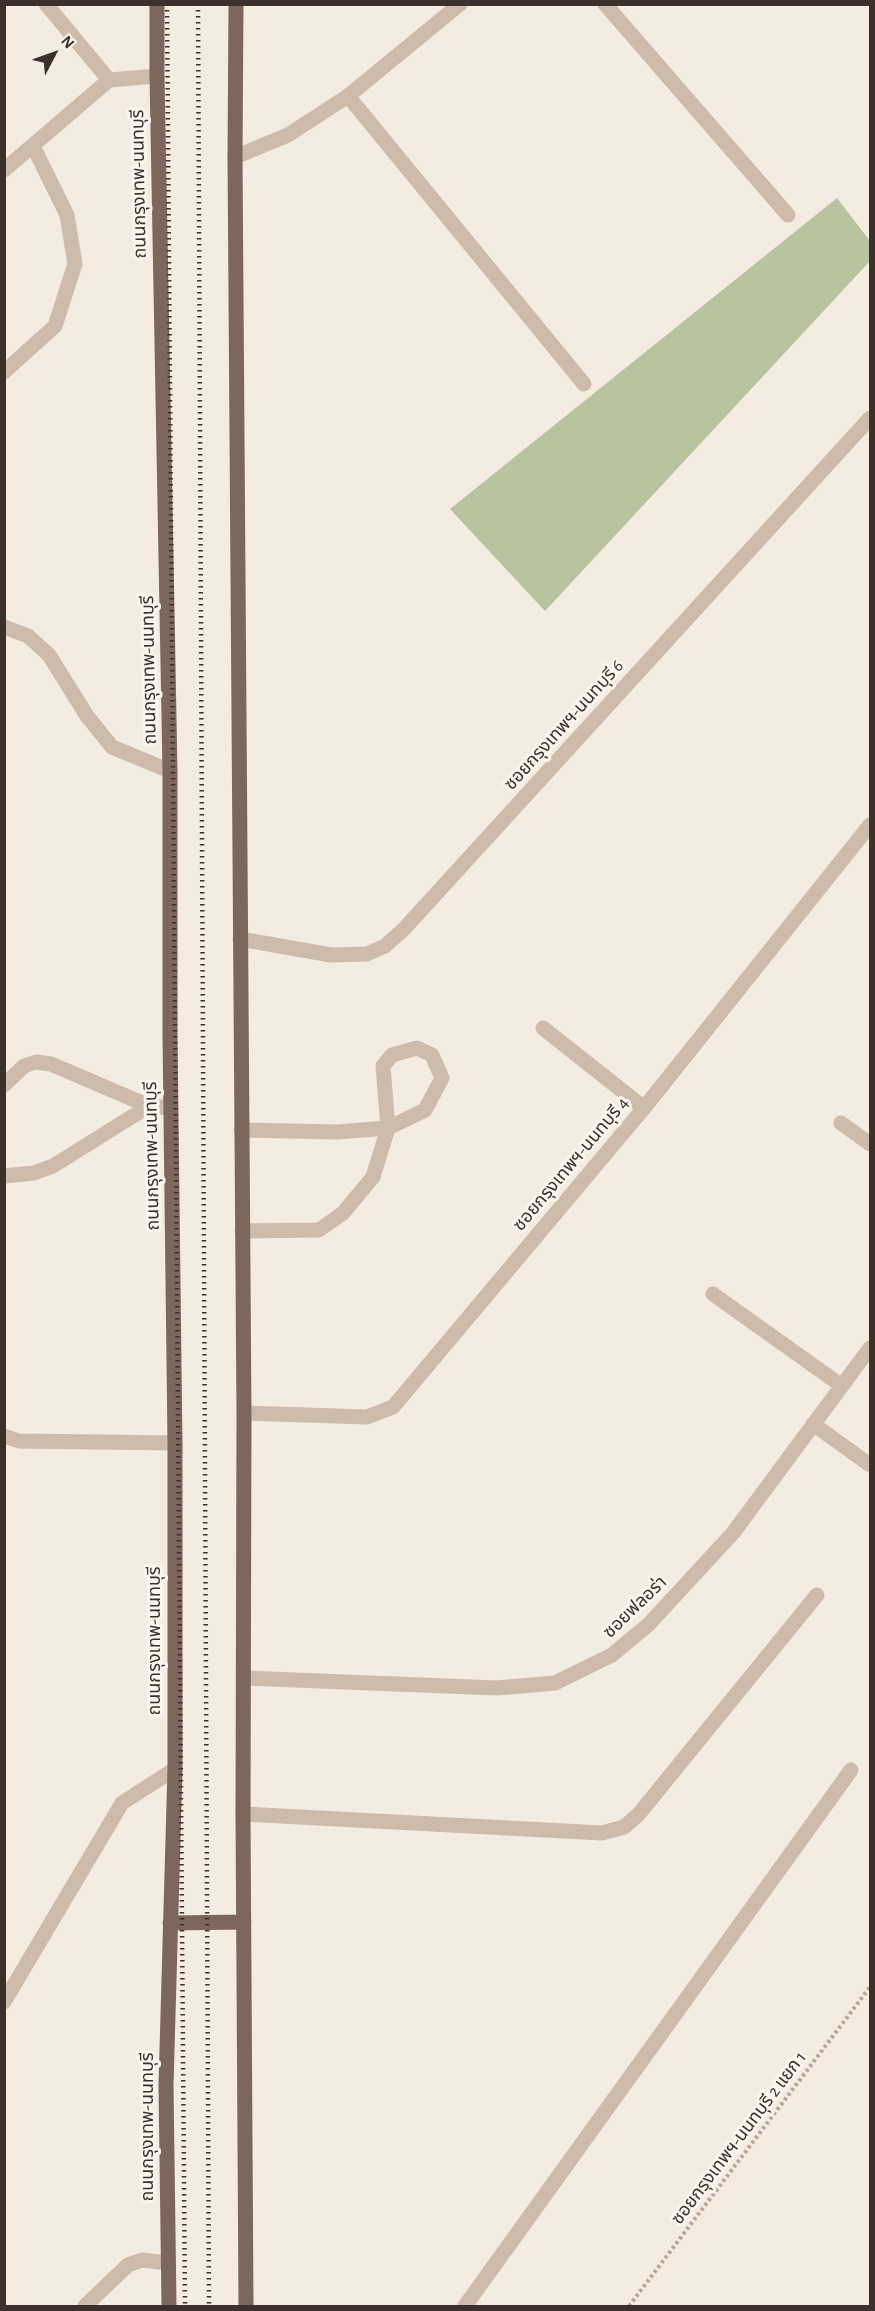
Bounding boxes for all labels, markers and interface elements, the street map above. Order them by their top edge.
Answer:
north arrow [24,24,84,84]
text: N [58,33,77,52]
street label: ถนนกรุงเทพ-นนทบุรี [127,109,151,259]
street label: ถนนกรุงเทพ-นนทบุรี [137,595,161,745]
street label: ซอยกรุงเทพฯ-นนทบุรี 6 [500,655,628,795]
street label: ถนนกรุงเทพ-นนทบุรี [140,1081,164,1231]
street label: ซอยกรุงเทพฯ-นนทบุรี 4 [509,1093,633,1235]
street label: ถนนกรุงเทพ-นนทบุรี [144,1566,166,1716]
street label: ซอยฟลอร่า [599,1571,671,1643]
street label: ซอยกรุงเทพฯ-นนทบุรี 2 แยก 1 [667,2047,811,2229]
street label: ถนนกรุงเทพ-นนทบุรี [137,2052,159,2202]

